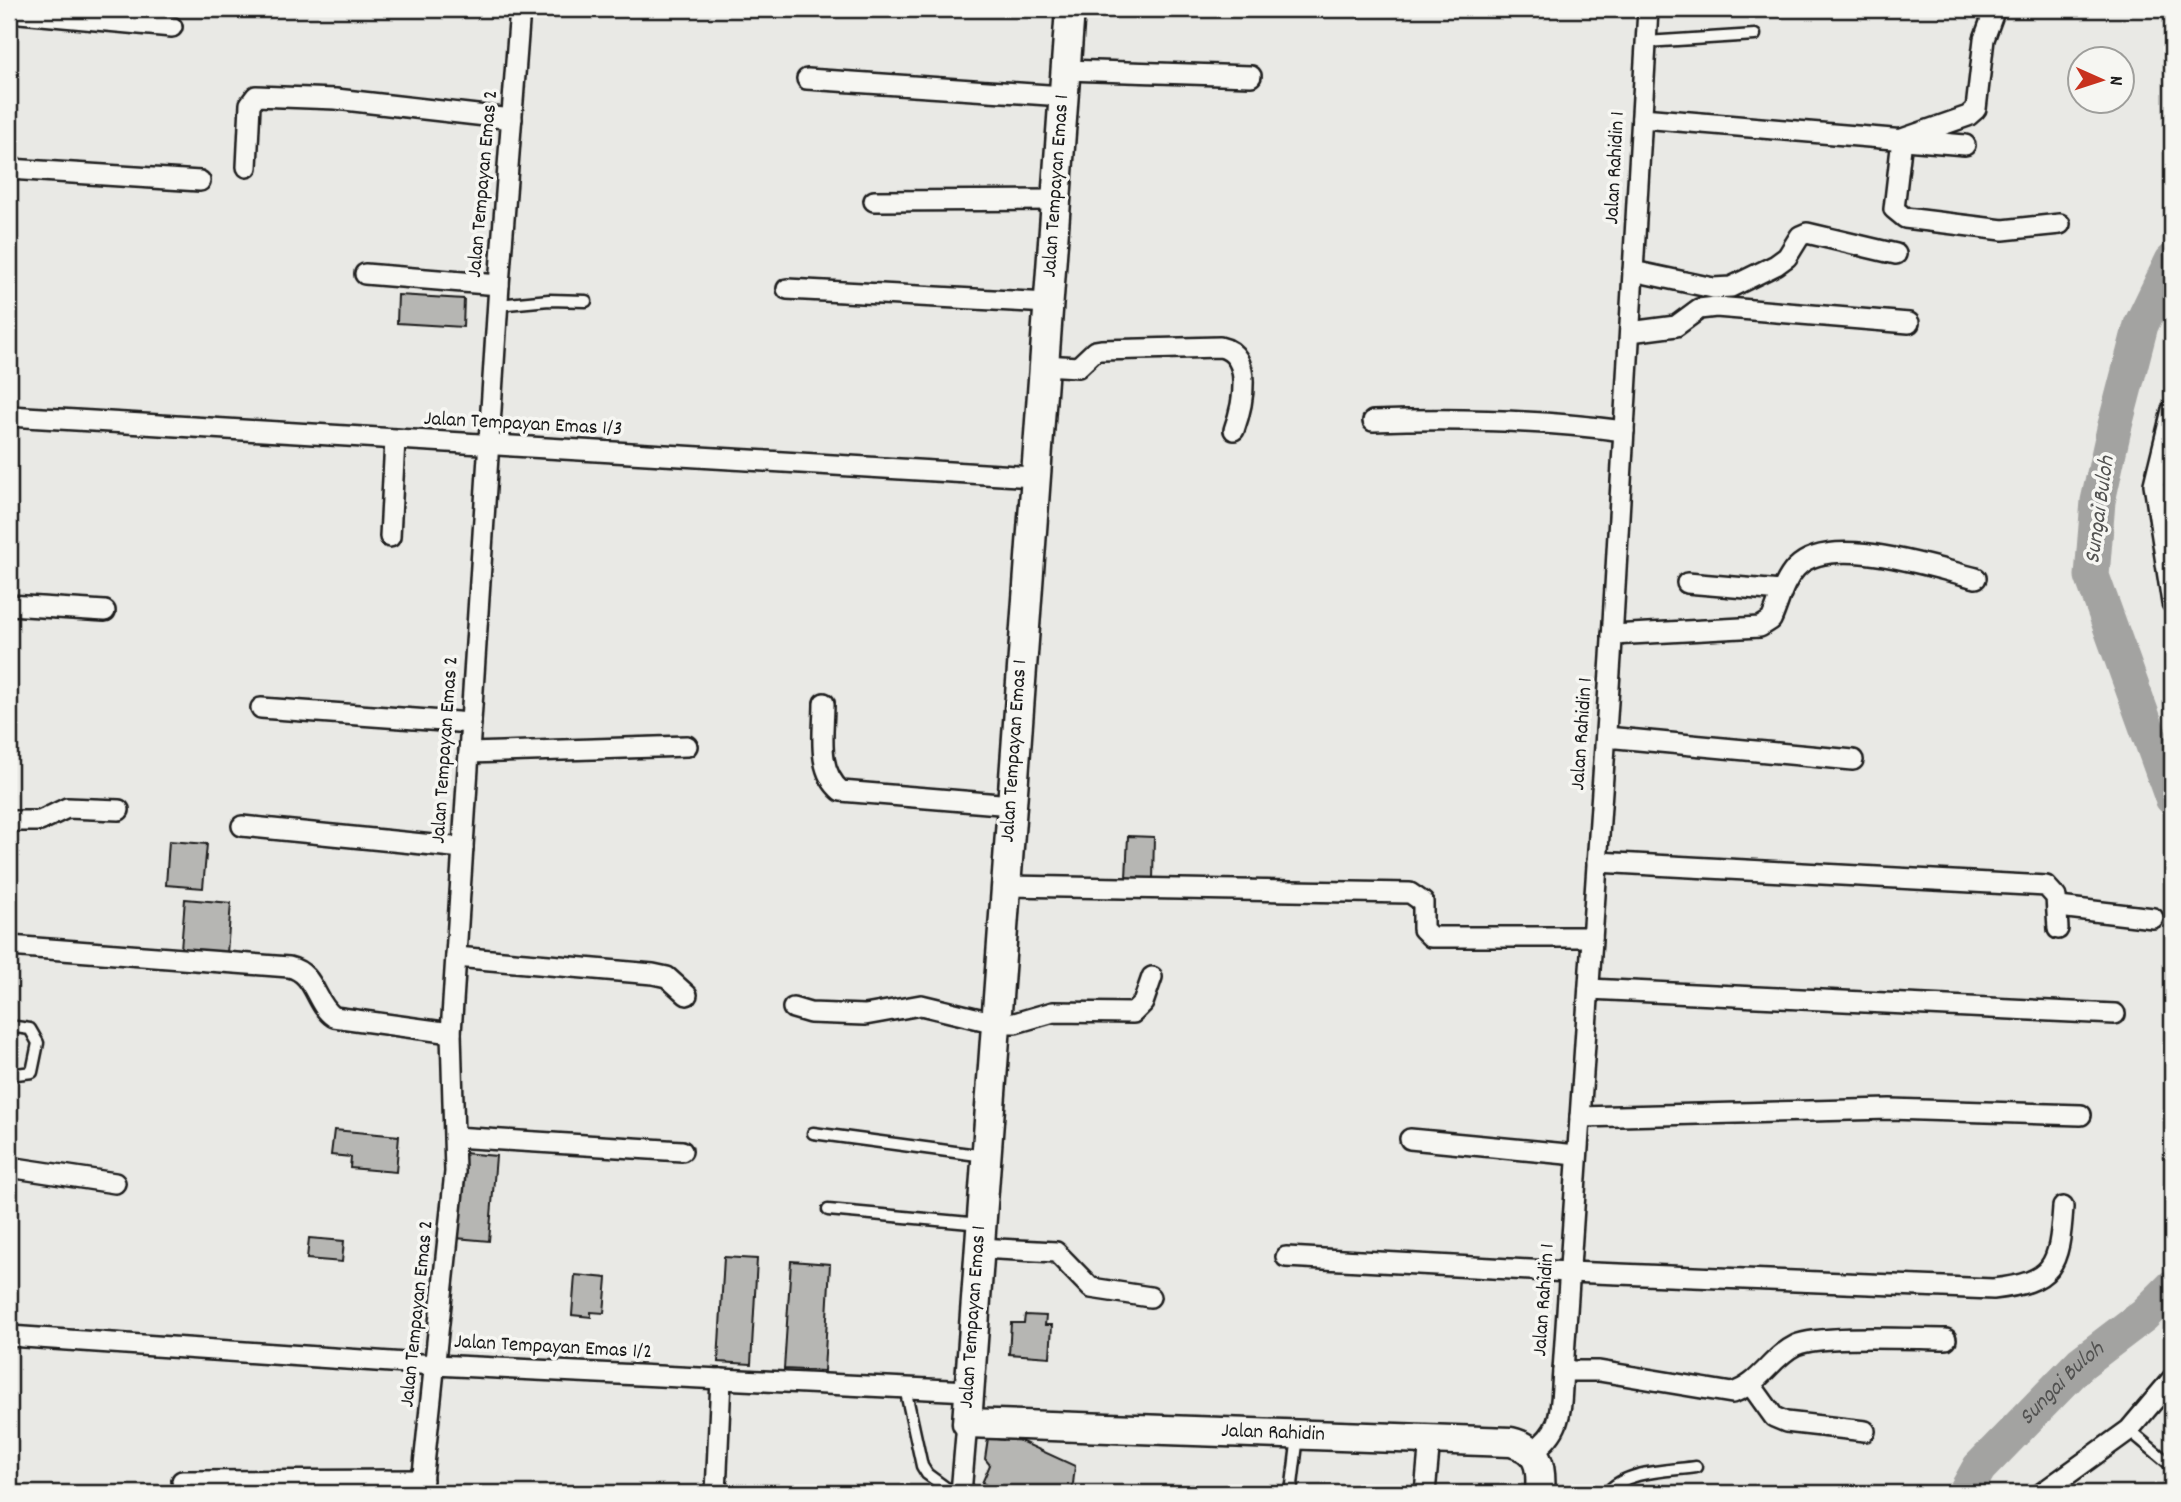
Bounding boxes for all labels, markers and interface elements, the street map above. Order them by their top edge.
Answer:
north arrow [2066,46,2136,116]
text: N [2101,75,2128,86]
street label: Jalan Tempayan Emas 2 [461,89,507,279]
street label: Jalan Tempayan Emas 1 [1036,93,1078,279]
street label: Jalan Rahidin 1 [1598,111,1634,225]
street label: Jalan Tempayan Emas 1/3 [423,405,623,445]
water label: Sungai Buloh [2077,453,2125,566]
street label: Jalan Tempayan Emas 2 [424,655,468,845]
street label: Jalan Tempayan Emas 1 [994,658,1036,844]
street label: Jalan Rahidin 1 [1564,676,1602,792]
street label: Jalan Tempayan Emas 2 [393,1219,443,1409]
street label: Jalan Tempayan Emas 1 [953,1224,995,1410]
street label: Jalan Rahidin 1 [1526,1242,1564,1358]
street label: Jalan Tempayan Emas 1/2 [453,1328,653,1368]
water label: Sungai Buloh [2012,1333,2113,1433]
street label: Jalan Rahidin [1221,1417,1325,1450]

